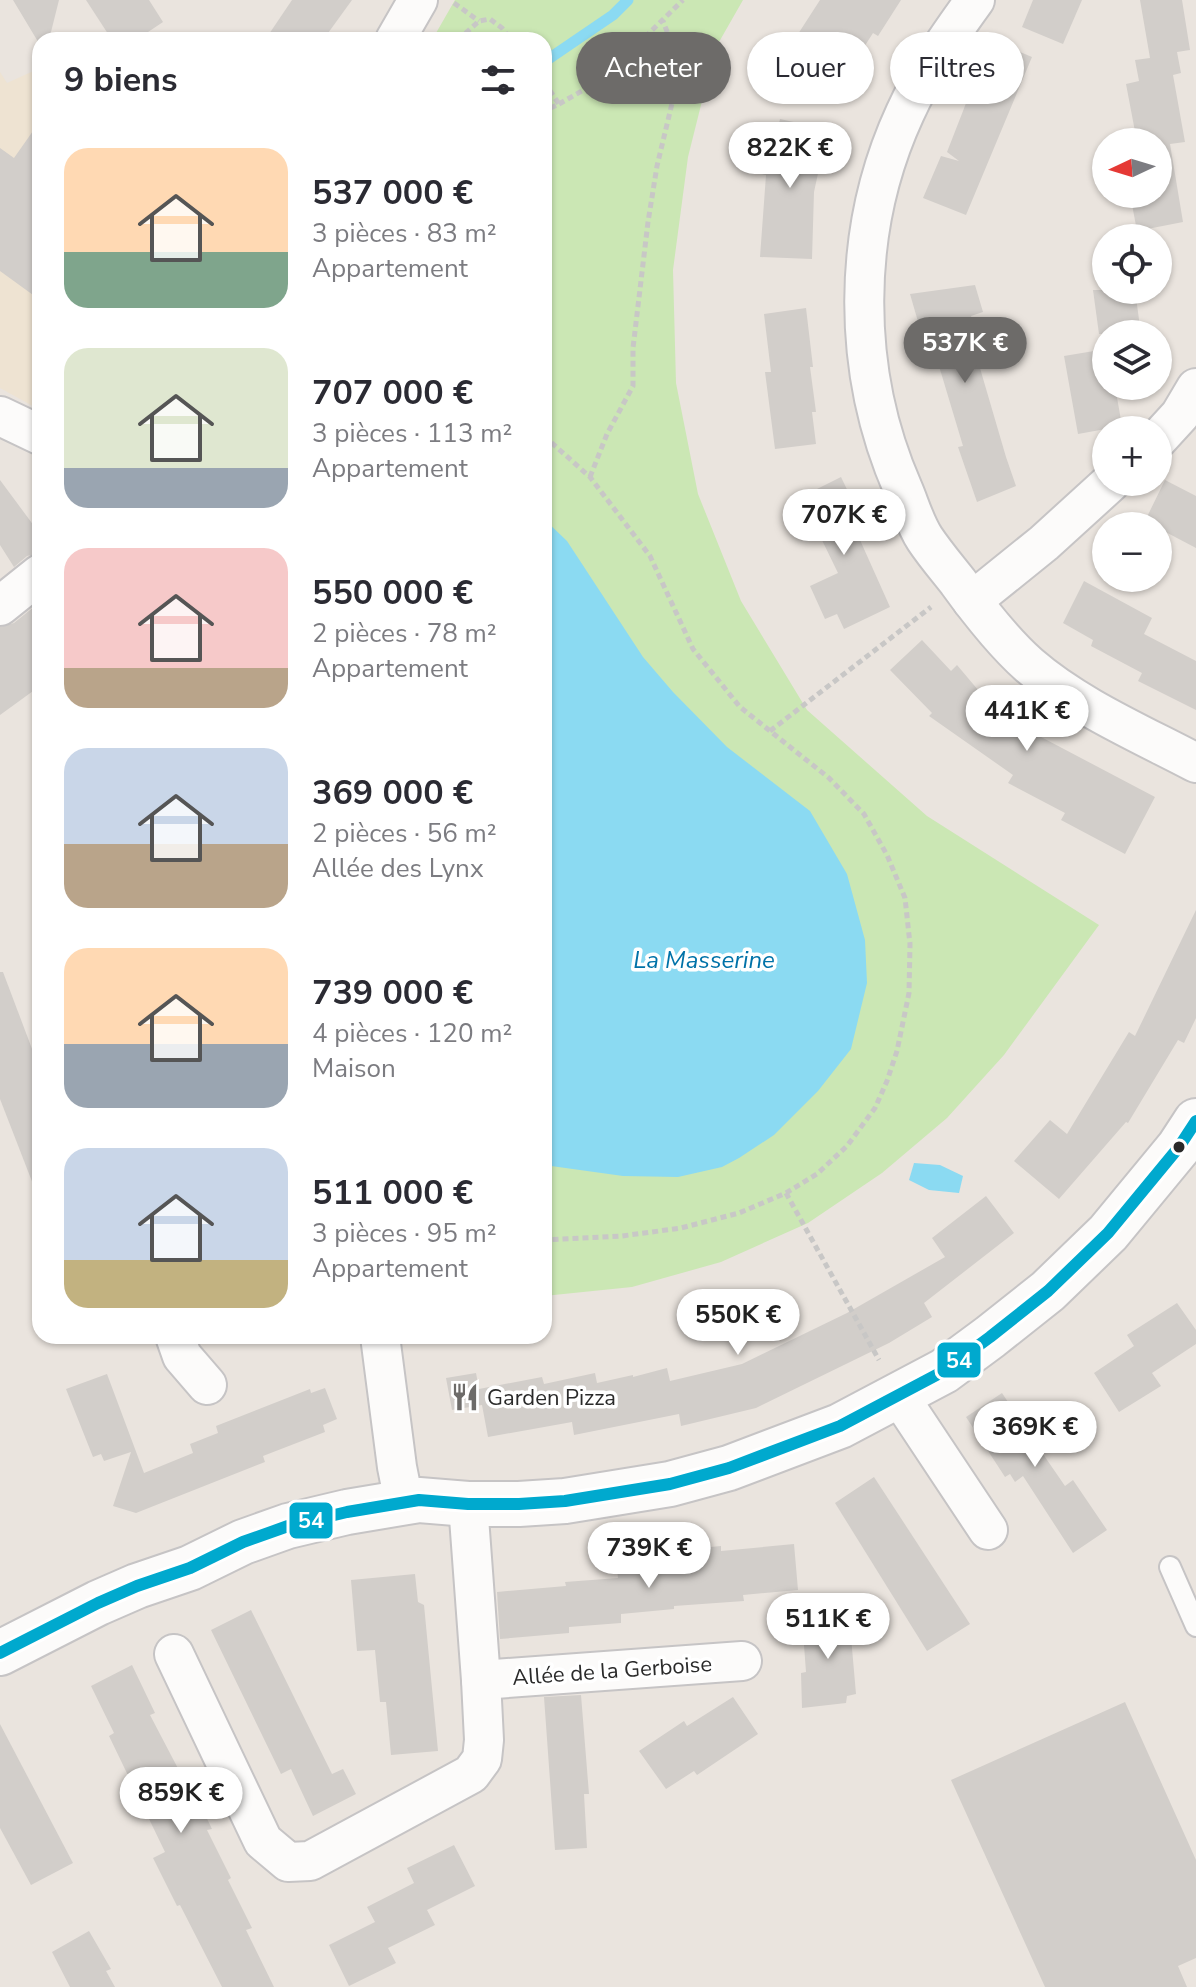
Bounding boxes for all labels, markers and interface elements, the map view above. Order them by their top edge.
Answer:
chip: Acheter [576,32,731,104]
chip: Louer [747,32,874,104]
chip: Filtres [890,32,1024,104]
text: 9 biens [64,57,178,103]
icon: filters [476,58,520,102]
pin: 822K € [725,122,855,190]
north arrow [1092,128,1172,208]
map controls [1092,128,1172,592]
text: 822K € [747,130,833,165]
text: 537 000 € [312,170,473,216]
icon: home [128,180,224,276]
text: 3 pièces · 83 m² [312,216,497,251]
button: locate [1092,224,1172,304]
text: Appartement [312,251,468,286]
pin: 537K € [900,317,1030,385]
button: layers [1092,320,1172,400]
text: 537K € [922,325,1008,360]
text: 707 000 € [312,370,473,416]
icon: home [128,380,224,476]
text: 3 pièces · 113 m² [312,416,512,451]
button: + [1092,416,1172,496]
text: Appartement [312,451,468,486]
pin: 707K € [779,489,909,557]
text: 707K € [801,497,887,532]
button: − [1092,512,1172,592]
text: 550 000 € [312,570,473,616]
icon: home [128,580,224,676]
text: 2 pièces · 78 m² [312,616,497,651]
text: Appartement [312,651,468,686]
pin: 441K € [962,685,1092,753]
text: 441K € [984,693,1070,728]
text: 369 000 € [312,770,473,816]
icon: home [128,780,224,876]
text: 2 pièces · 56 m² [312,816,497,851]
text: Allée des Lynx [312,851,484,886]
water label: La Masserine [633,944,775,976]
text: 739 000 € [312,970,473,1016]
icon: home [128,980,224,1076]
text: 4 pièces · 120 m² [312,1016,512,1051]
text: Maison [312,1051,396,1086]
unlabelled marker [1171,1139,1187,1155]
text: 511 000 € [312,1170,473,1216]
icon: home [128,1180,224,1276]
text: 3 pièces · 95 m² [312,1216,497,1251]
text: Appartement [312,1251,468,1286]
pin: 550K € [673,1289,803,1357]
text: 550K € [695,1297,781,1332]
line badge: 54 [936,1341,982,1379]
text: 54 [946,1346,972,1376]
restaurant icon: Garden Pizza [450,1382,480,1412]
place label: Garden Pizza [487,1383,616,1413]
pin: 369K € [970,1401,1100,1469]
text: 369K € [992,1409,1078,1444]
line badge: 54 [288,1501,334,1540]
text: 54 [298,1506,324,1536]
pin: 739K € [584,1522,714,1590]
text: 739K € [606,1530,692,1565]
pin: 511K € [763,1593,893,1661]
text: 511K € [785,1601,871,1636]
street label: Allée de la Gerboise [511,1649,713,1693]
pin: 859K € [116,1767,246,1835]
text: 859K € [138,1775,224,1810]

